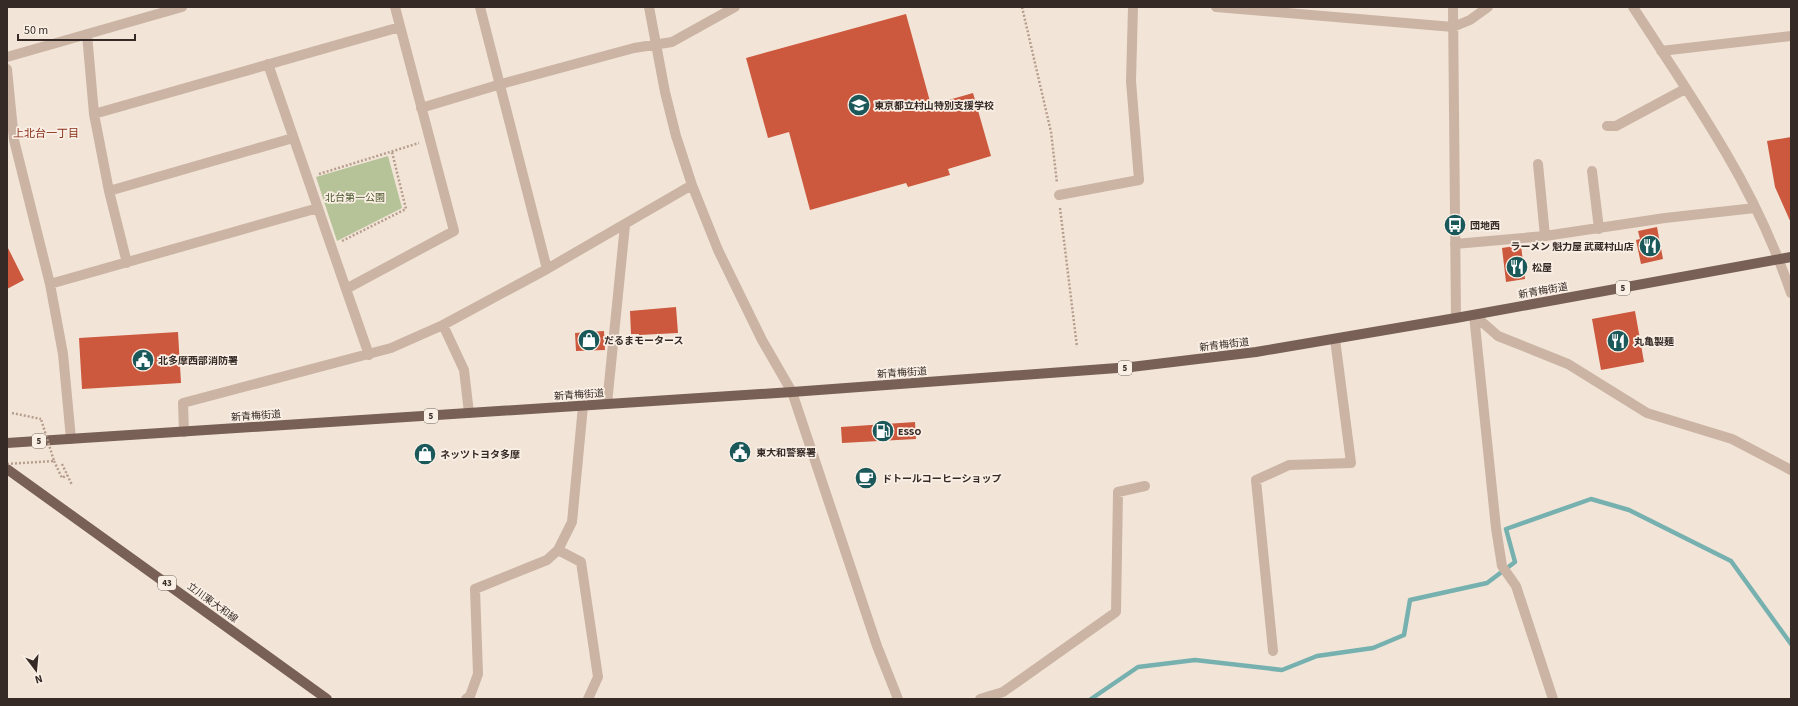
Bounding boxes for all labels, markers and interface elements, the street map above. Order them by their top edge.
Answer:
scale bar [18,16,135,42]
text: 50 m [24,22,48,39]
school or university icon: 東京都立村山特別支援学校 [846,92,872,118]
place label: 東京都立村山特別支援学校 [874,99,994,113]
district label: 上北台一丁目 [13,126,79,141]
park label: 北台第一公園 [325,191,385,205]
bus stop icon: 団地西 [1442,212,1468,238]
place label: 団地西 [1470,219,1500,233]
restaurant icon: ラーメン 魁力屋 武蔵村山店 [1637,233,1663,259]
place label: ラーメン 魁力屋 武蔵村山店 [1510,240,1634,254]
restaurant icon: 松屋 [1504,254,1530,280]
place label: 松屋 [1532,261,1552,275]
street label: 新青梅街道 [1517,280,1569,302]
road number: 5 [1616,281,1630,295]
shop icon: だるまモータース [576,327,602,353]
restaurant icon: 丸亀製麺 [1605,328,1631,354]
place label: だるまモータース [604,334,684,348]
street label: 新青梅街道 [1198,335,1250,355]
place label: 丸亀製麺 [1634,335,1674,349]
public building icon: 北多摩西部消防署 [130,347,156,373]
place label: 北多摩西部消防署 [158,354,238,368]
road number: 5 [1118,361,1132,375]
street label: 新青梅街道 [877,364,927,382]
street label: 新青梅街道 [554,386,604,404]
street label: 新青梅街道 [231,407,281,425]
road number: 5 [424,409,438,423]
fuel station icon: ESSO [870,418,896,444]
place label: ESSO [898,425,921,439]
road number: 5 [32,434,46,448]
public building icon: 東大和警察署 [727,439,753,465]
shop icon: ネッツトヨタ多摩 [412,441,438,467]
place label: 東大和警察署 [756,446,816,460]
place label: ネッツトヨタ多摩 [440,448,520,462]
cafe icon: ドトールコーヒーショップ [853,465,879,491]
place label: ドトールコーヒーショップ [882,472,1002,486]
road number: 43 [158,576,176,590]
street label: 立川東大和線 [184,580,241,626]
north arrow [16,650,56,690]
text: N [33,671,44,687]

